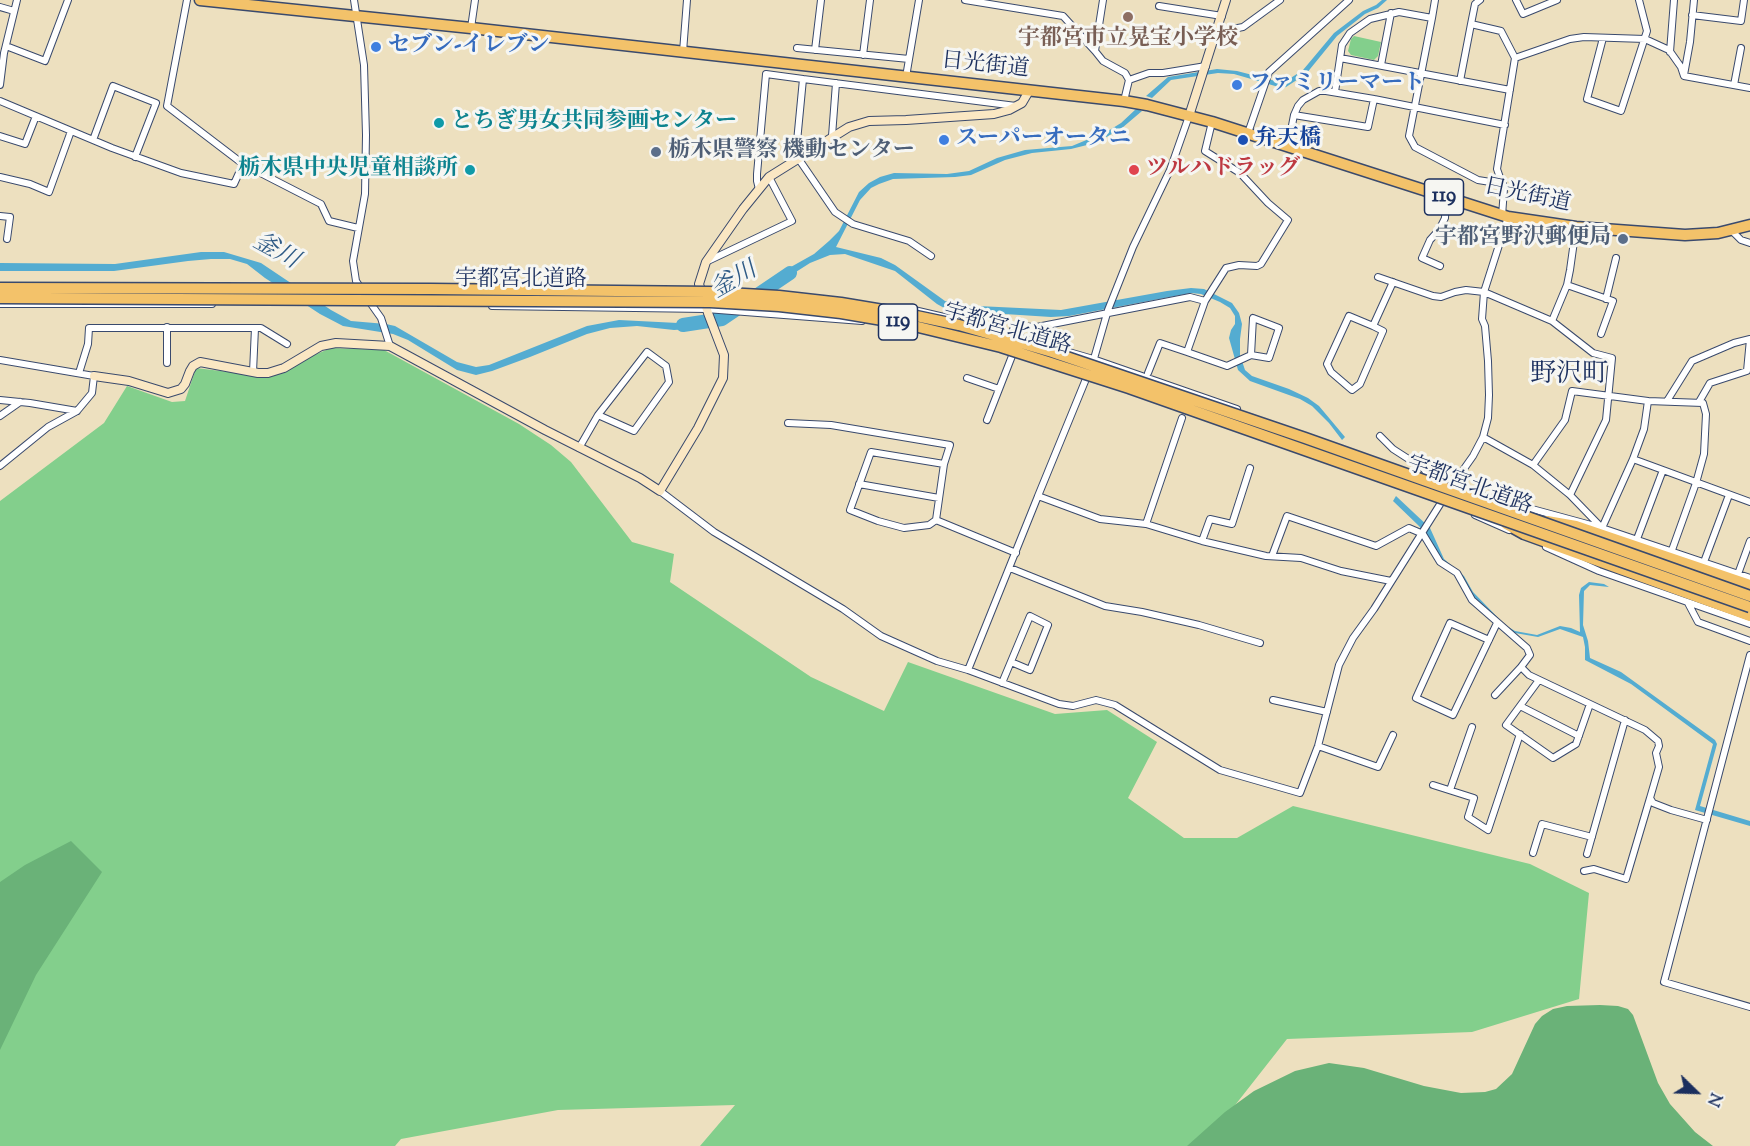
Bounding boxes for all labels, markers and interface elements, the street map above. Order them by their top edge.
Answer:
marker: 宇都宮市立晃宝小学校 [1121,10,1135,24]
place label: 宇都宮市立晃宝小学校 [1018,27,1238,53]
place label: セブン-イレブン [388,34,549,60]
marker: セブン-イレブン [369,40,383,54]
street label: 日光街道 [940,49,1030,85]
place label: ファミリーマート [1249,72,1425,98]
marker: ファミリーマート [1230,78,1244,92]
place label: とちぎ男女共同参画センター [451,110,737,136]
marker: とちぎ男女共同参画センター [432,116,446,130]
place label: スーパーオータニ [956,127,1131,153]
place label: 弁天橋 [1255,127,1321,153]
marker: スーパーオータニ [937,133,951,147]
marker: 弁天橋 [1236,133,1250,147]
place label: 栃木県警察 機動センター [668,139,915,165]
marker: 栃木県警察 機動センター [649,145,663,159]
place label: 栃木県中央児童相談所 [238,157,458,183]
place label: ツルハドラッグ [1146,157,1300,183]
marker: 栃木県中央児童相談所 [463,163,477,177]
marker: ツルハドラッグ [1127,163,1141,177]
street label: 日光街道 [1481,175,1573,219]
road number: 119 [1424,179,1464,215]
place label: 宇都宮野沢郵便局 [1435,226,1611,252]
water label: 釜川 [247,229,303,277]
marker: 宇都宮野沢郵便局 [1616,232,1630,246]
water label: 釜川 [707,258,763,306]
street label: 宇都宮北道路 [455,268,587,294]
street label: 宇都宮北道路 [940,300,1074,362]
road number: 119 [878,304,918,340]
district label: 野沢町 [1530,361,1608,393]
street label: 宇都宮北道路 [1402,452,1536,522]
north arrow [1666,1062,1726,1122]
text: N [1700,1089,1726,1110]

